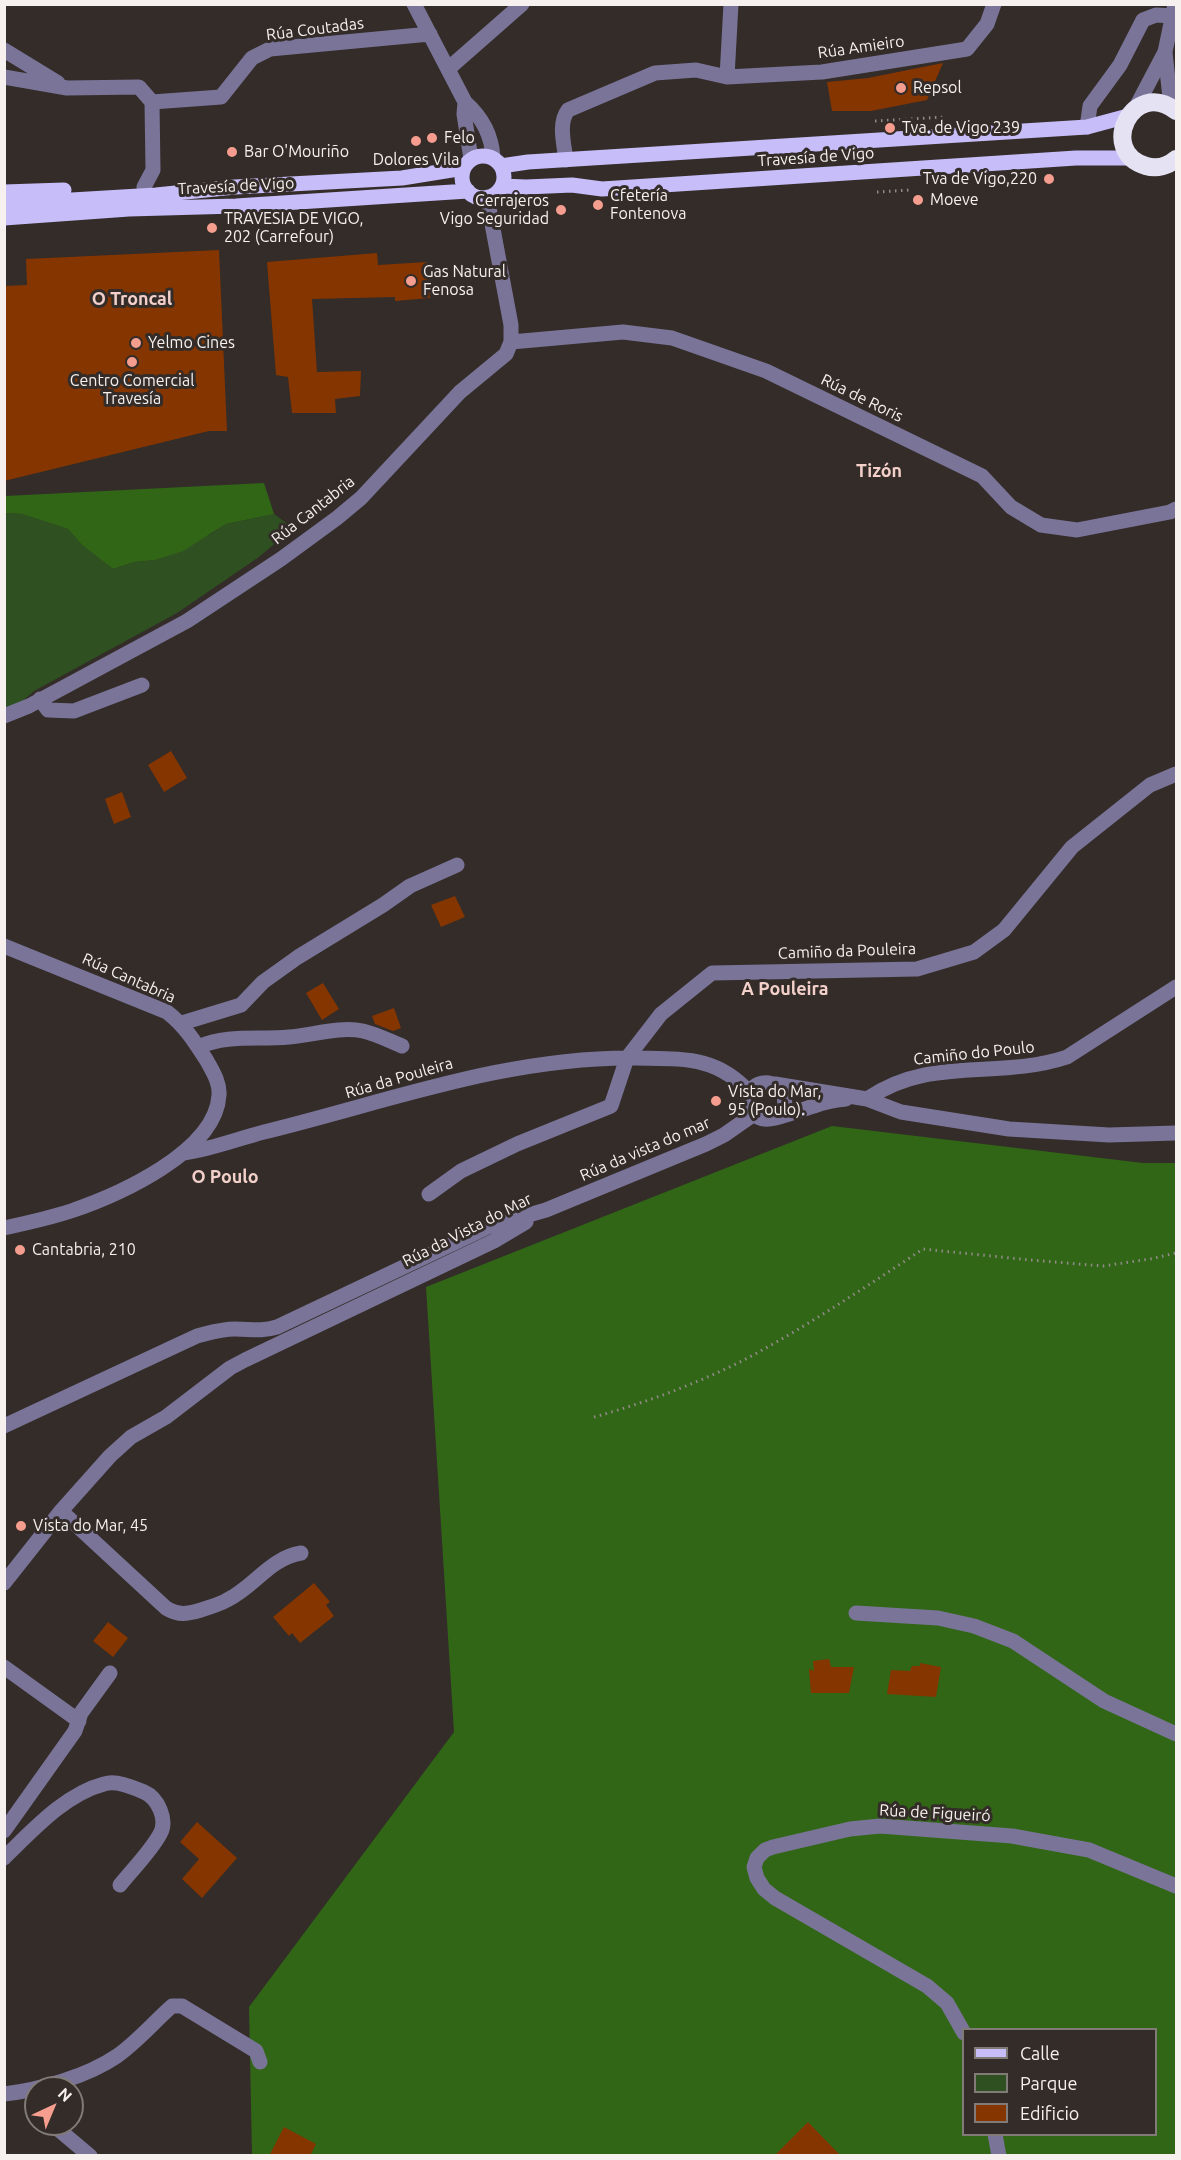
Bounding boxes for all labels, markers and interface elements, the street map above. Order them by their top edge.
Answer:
street label: Rúa Coutadas [265,13,365,45]
street label: Rúa Amieiro [816,31,906,63]
place label: Repsol [913,78,962,98]
marker: Repsol [894,81,908,95]
place label: Tva. de Vigo 239 [902,118,1020,138]
marker: Tva. de Vigo 239 [883,121,897,135]
place label: Felo [444,128,475,148]
marker: Felo [425,131,439,145]
marker: Dolores Vila [409,134,423,148]
place label: Bar O'Mouriño [244,142,349,162]
street label: Travesía de Vigo [757,143,875,171]
marker: Bar O'Mouriño [225,145,239,159]
place label: Dolores Vila [373,150,459,170]
place label: Tva de Vigo,220 [923,169,1037,189]
marker: Tva de Vigo,220 [1042,172,1056,186]
street label: Travesía de Vigo [177,173,295,199]
place label: Cfetería Fontenova [610,186,686,224]
place label: Moeve [930,190,979,210]
place label: Cerrajeros Vigo Seguridad [440,191,549,229]
marker: Moeve [911,193,925,207]
marker: Cfetería Fontenova [591,198,605,212]
marker: Cerrajeros Vigo Seguridad [554,203,568,217]
place label: TRAVESIA DE VIGO, 202 (Carrefour) [224,209,363,247]
marker: TRAVESIA DE VIGO, 202 (Carrefour) [205,221,219,235]
place label: Gas Natural Fenosa [423,262,506,300]
marker: Gas Natural Fenosa [404,274,418,288]
district label: O Troncal [92,288,172,310]
place label: Yelmo Cines [148,333,235,353]
marker: Yelmo Cines [129,336,143,350]
marker: Centro Comercial Travesía [125,355,139,369]
street label: Rúa de Roris [818,370,906,426]
place label: Centro Comercial Travesía [70,371,194,409]
district label: Tizón [856,460,902,482]
street label: Rúa Cantabria [268,472,358,548]
street label: Camiño da Pouleira [778,939,916,963]
street label: Rúa Cantabria [79,949,179,1007]
district label: A Pouleira [741,978,829,1000]
street label: Camiño do Poulo [912,1037,1036,1069]
street label: Rúa da Pouleira [343,1053,455,1103]
place label: Vista do Mar, 95 (Poulo). [728,1082,821,1120]
marker: Vista do Mar, 95 (Poulo). [709,1094,723,1108]
street label: Rúa da vista do mar [577,1113,713,1185]
district label: O Poulo [191,1166,259,1188]
street label: Rúa da Vista do Mar [399,1189,535,1271]
place label: Cantabria, 210 [32,1240,136,1260]
marker: Cantabria, 210 [13,1243,27,1257]
place label: Vista do Mar, 45 [33,1516,148,1536]
marker: Vista do Mar, 45 [14,1519,28,1533]
street label: Rúa de Figueiró [879,1800,991,1826]
legend [962,2028,1157,2136]
text: Calle [1020,2043,1060,2063]
text: Parque [1020,2073,1077,2093]
north arrow [24,2076,84,2136]
text: N [55,2084,76,2105]
text: Edificio [1020,2103,1079,2123]

